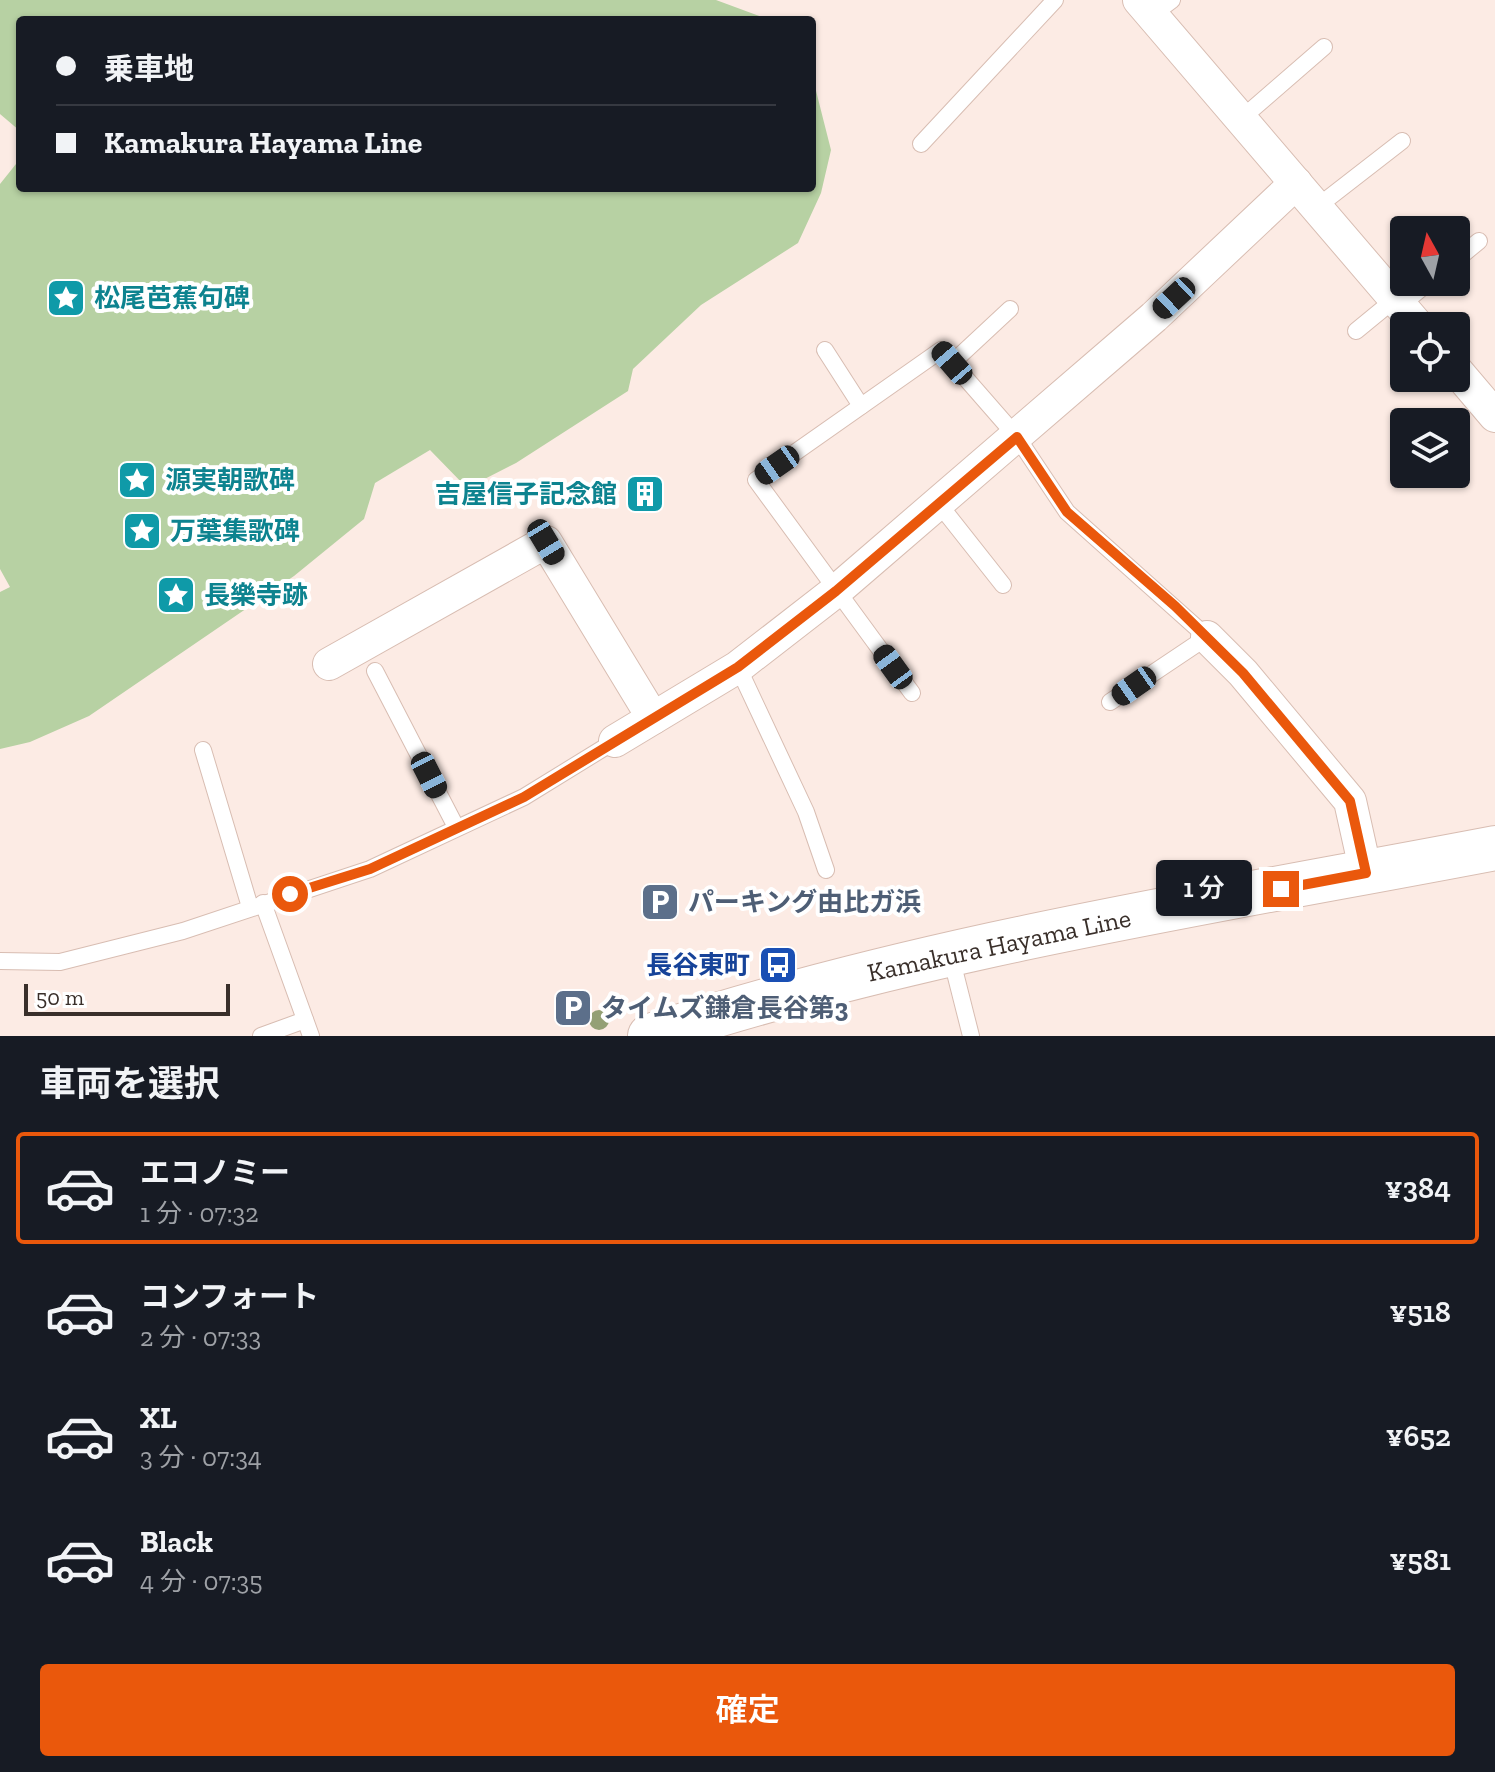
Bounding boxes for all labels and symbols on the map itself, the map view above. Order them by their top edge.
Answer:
north arrow [1390,216,1470,296]
car [1148,273,1200,323]
place icon: 松尾芭蕉句碑 [45,277,87,319]
place label: 松尾芭蕉句碑 [94,282,250,314]
car [927,337,977,389]
car [750,441,804,489]
place icon: 源実朝歌碑 [116,459,158,501]
place label: 源実朝歌碑 [165,464,295,496]
building icon: 吉屋信子記念館 [624,473,666,515]
place label: 吉屋信子記念館 [435,478,617,510]
place icon: 万葉集歌碑 [121,510,163,552]
place label: 万葉集歌碑 [170,515,300,547]
car [523,515,569,569]
place icon: 長樂寺跡 [155,574,197,616]
place label: 長樂寺跡 [204,579,308,611]
car [869,641,917,693]
car [1107,662,1161,710]
car [407,748,451,802]
callout: 1 分 [1157,861,1253,917]
route end [1263,871,1299,907]
route start [272,876,308,912]
parking icon: パーキング由比ガ浜 [639,881,681,923]
place label: パーキング由比ガ浜 [688,886,921,918]
street label: Kamakura Hayama Line [864,901,1134,989]
bus stop icon: 長谷東町 [757,944,799,986]
place label: 長谷東町 [646,949,750,981]
scale bar [24,980,230,1016]
parking icon: タイムズ鎌倉長谷第3 [552,987,594,1029]
place label: タイムズ鎌倉長谷第3 [601,992,848,1024]

